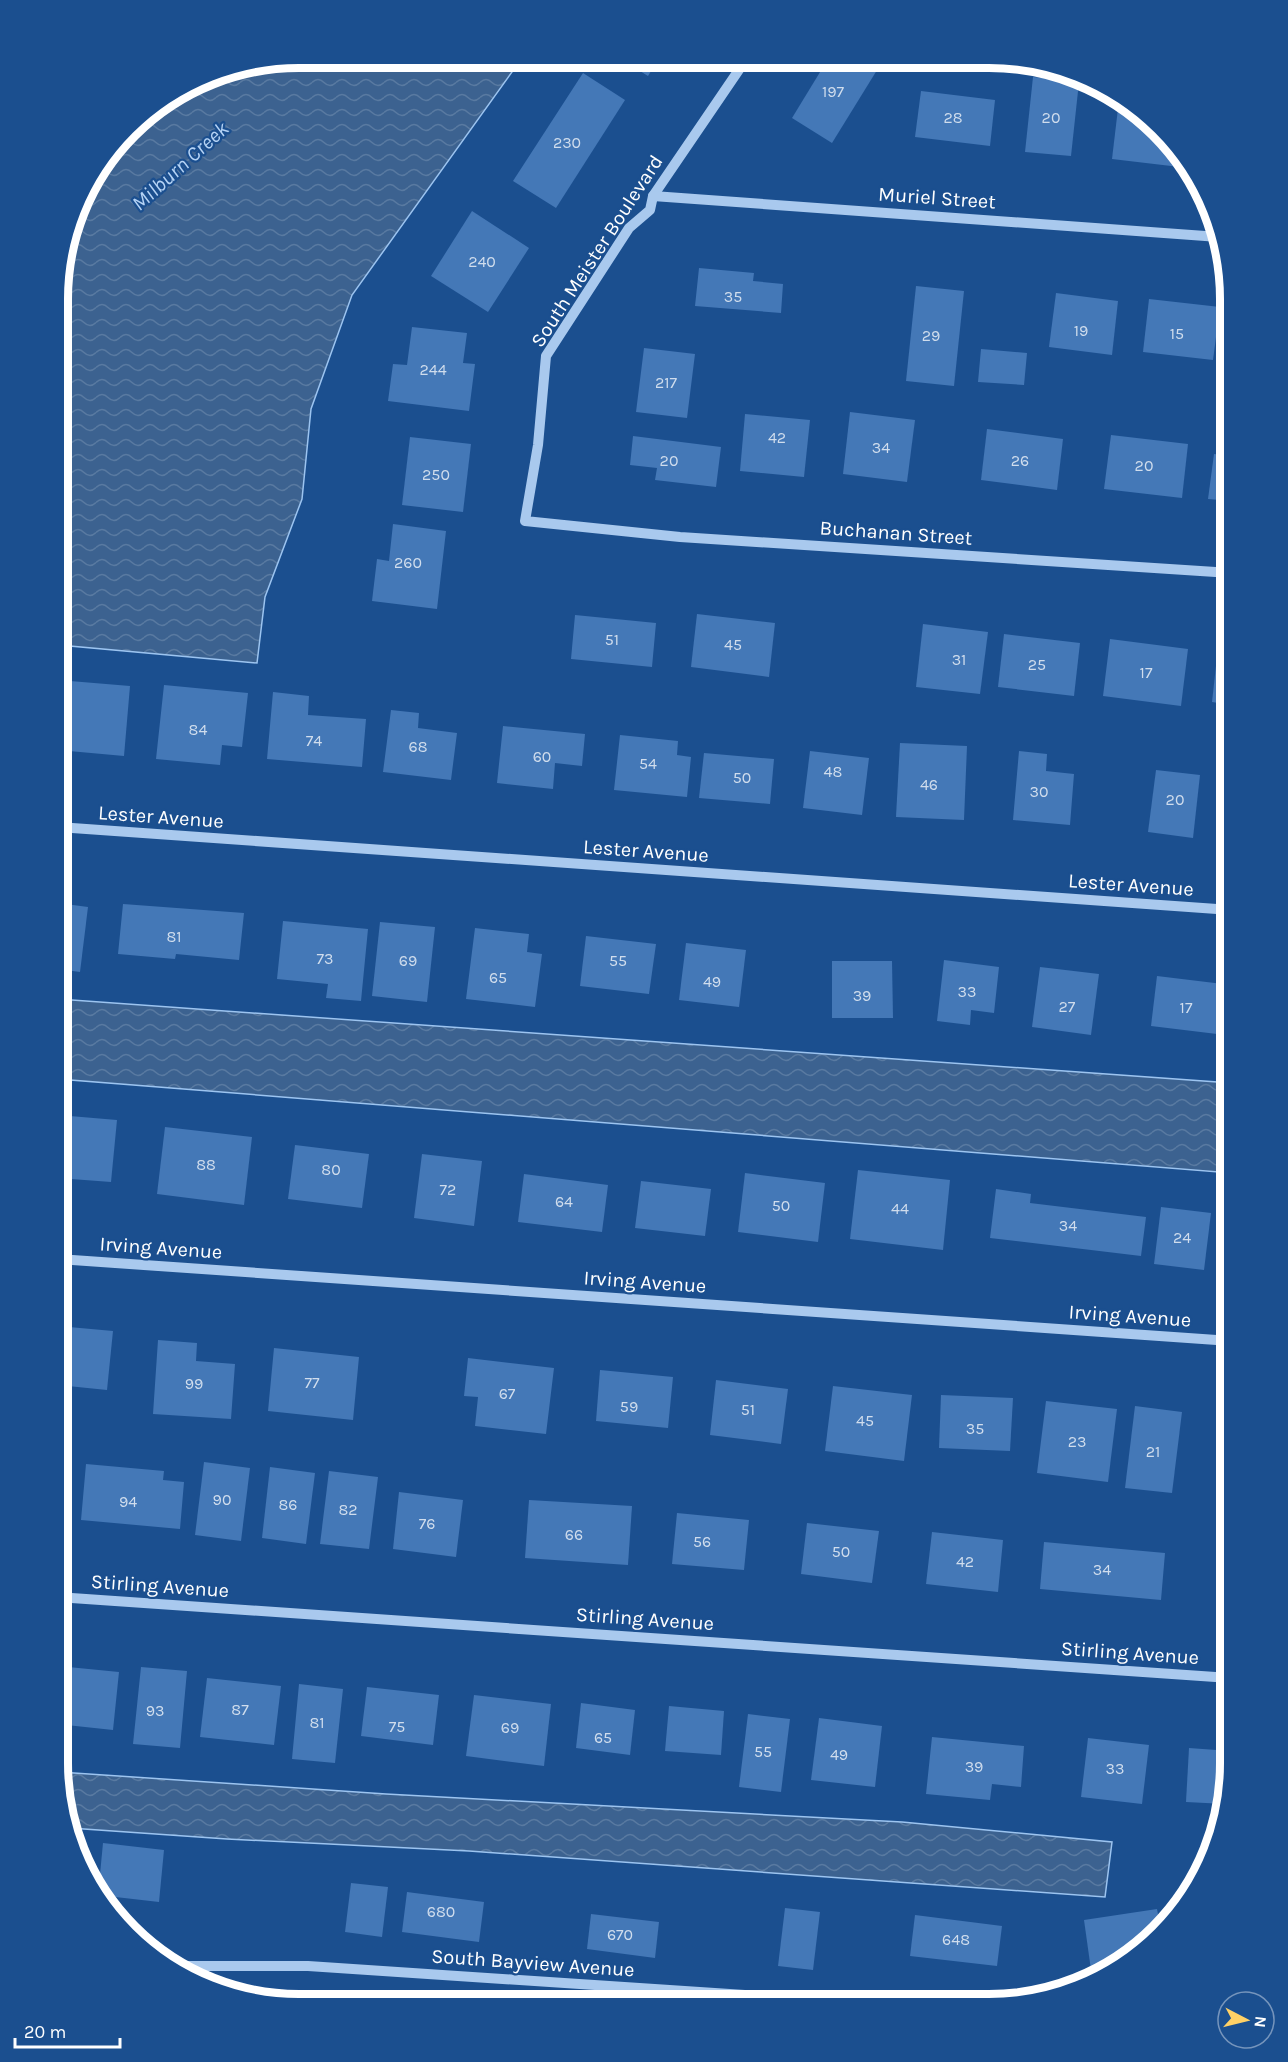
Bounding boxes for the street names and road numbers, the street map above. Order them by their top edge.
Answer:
street label: South Meister Boulevard [526,151,668,351]
street label: Muriel Street [877,182,997,214]
street label: Buchanan Street [819,516,973,550]
street label: Lester Avenue [97,801,225,833]
street label: Lester Avenue [582,835,710,867]
street label: Lester Avenue [1067,869,1195,901]
street label: Irving Avenue [99,1232,223,1264]
street label: Irving Avenue [583,1266,707,1298]
street label: Irving Avenue [1068,1300,1192,1332]
street label: Stirling Avenue [90,1570,230,1602]
street label: Stirling Avenue [575,1603,715,1635]
street label: Stirling Avenue [1060,1637,1200,1669]
street label: South Bayview Avenue [431,1944,635,1982]

